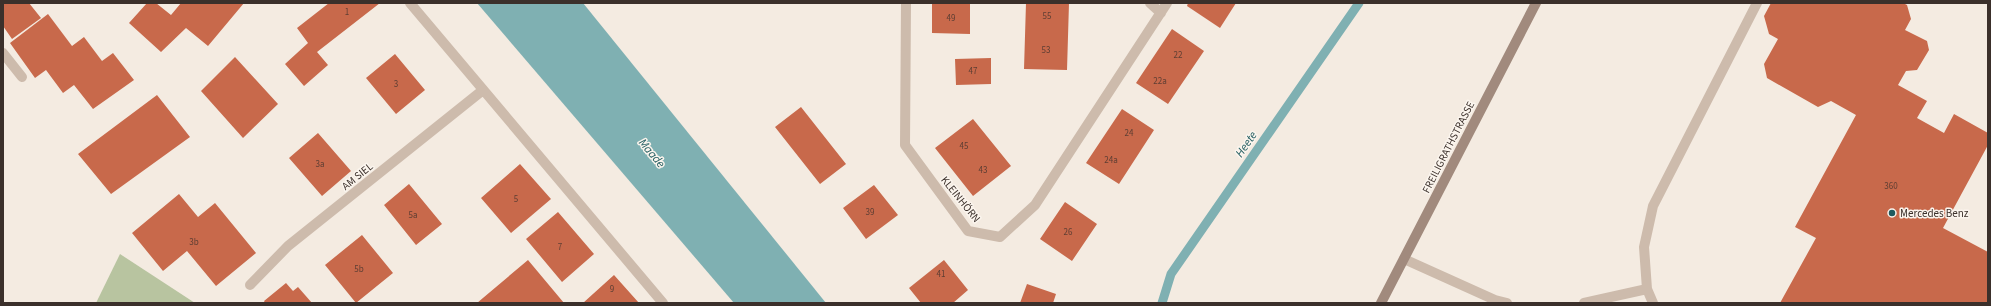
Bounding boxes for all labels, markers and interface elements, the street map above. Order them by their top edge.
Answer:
house number: 1 [345,6,349,19]
house number: 55 [1043,10,1052,23]
house number: 49 [947,12,956,25]
house number: 53 [1042,44,1051,57]
house number: 22 [1174,49,1183,62]
house number: 47 [969,65,978,78]
house number: 22a [1153,75,1167,88]
house number: 3 [394,78,399,91]
street label: FREILIGRATHSTRASSE [1419,99,1478,196]
house number: 24 [1125,127,1134,140]
water label: Heete [1231,128,1262,161]
water label: Maade [634,135,669,172]
house number: 45 [960,140,969,153]
house number: 24a [1104,154,1118,167]
house number: 3a [315,158,325,171]
street label: AM SIEL [339,159,377,194]
house number: 43 [979,164,988,177]
street label: KLEINHÖRN [937,173,984,226]
house number: 360 [1884,180,1898,193]
house number: 5 [514,193,519,206]
house number: 39 [866,206,875,219]
place label: Mercedes Benz [1900,206,1969,221]
marker: Mercedes Benz [1887,208,1897,218]
house number: 5a [408,209,418,222]
house number: 26 [1064,226,1073,239]
house number: 3b [189,236,199,249]
house number: 7 [558,241,563,254]
house number: 5b [354,263,364,276]
house number: 41 [937,268,945,281]
house number: 9 [610,283,615,296]

